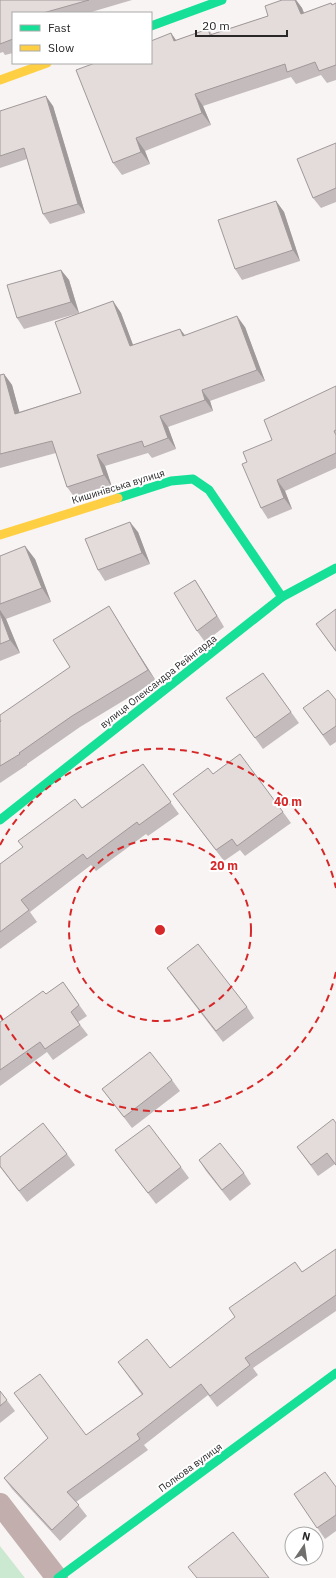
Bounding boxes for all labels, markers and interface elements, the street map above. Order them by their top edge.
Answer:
legend [12,12,152,64]
scale bar [196,12,287,38]
text: 20 m [202,18,230,33]
text: Fast [48,20,71,35]
text: Slow [48,40,74,55]
street label: Кишинівська вулиця [70,466,166,507]
street label: вулиця Олександра Рейнгарда [97,631,220,731]
text: 40 m [274,794,302,809]
text: 20 m [210,858,238,873]
centre of rings [153,923,167,937]
street label: Полкова вулиця [156,1440,225,1495]
north arrow [284,1526,324,1566]
text: N [301,1529,312,1544]

